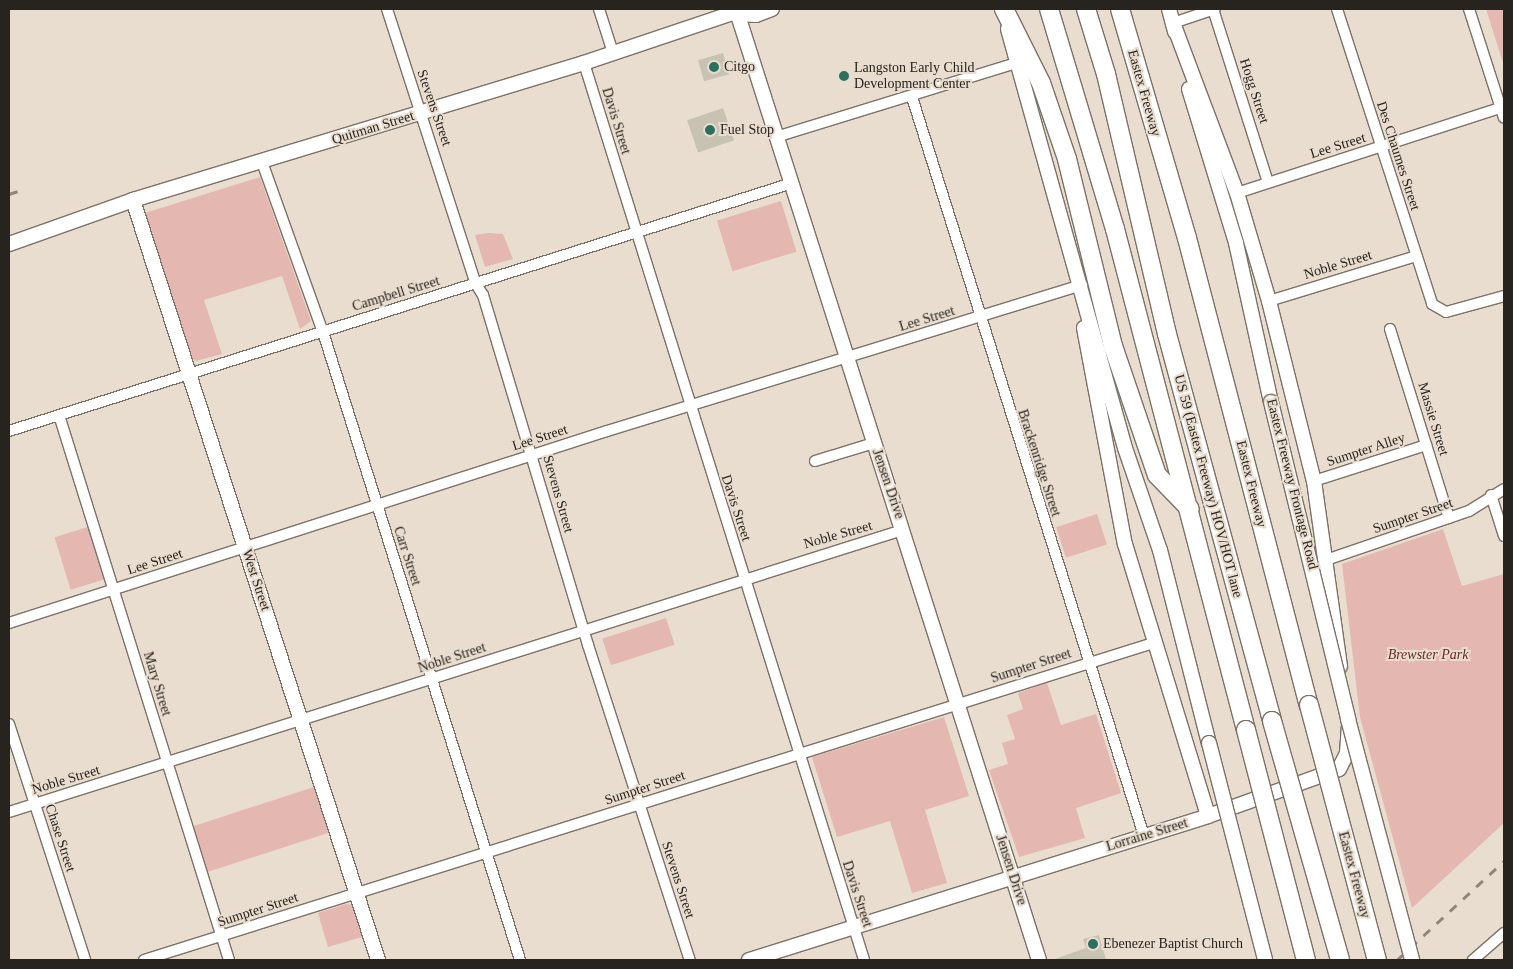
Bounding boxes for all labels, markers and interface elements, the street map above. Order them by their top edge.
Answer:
street label: Eastex Freeway [1124,48,1164,138]
street label: Hogg Street [1236,56,1272,126]
place label: Citgo [724,59,755,75]
place label: Langston Early Child Development Center [854,60,975,92]
marker: Citgo [708,61,720,73]
street label: Stevens Street [413,68,455,148]
marker: Langston Early Child Development Center [838,70,850,82]
street label: Davis Street [598,86,634,156]
street label: Des Chaumes Street [1372,99,1424,213]
street label: Quitman Street [330,108,416,148]
place label: Fuel Stop [720,122,774,138]
marker: Fuel Stop [704,124,716,136]
street label: Lee Street [1308,130,1368,162]
street label: Noble Street [1302,247,1374,283]
street label: Campbell Street [350,273,442,315]
street label: Lee Street [897,303,957,335]
street label: US 59 (Eastex Freeway) HOV/HOT lane [1170,372,1246,600]
street label: Massie Street [1414,380,1452,458]
street label: Eastex Freeway Frontage Road [1263,397,1321,571]
street label: Brackenridge Street [1014,407,1064,519]
street label: Lee Street [510,421,570,455]
street label: Sumpter Alley [1324,429,1408,471]
street label: Eastex Freeway [1232,439,1270,529]
street label: Jensen Drive [868,447,908,521]
street label: Stevens Street [539,453,577,535]
street label: Davis Street [717,473,755,543]
street label: Sumpter Street [1371,494,1455,538]
street label: Noble Street [802,517,874,553]
street label: Carr Street [390,524,424,588]
street label: Lee Street [125,545,185,579]
street label: West Street [238,547,274,613]
street label: Noble Street [416,639,488,677]
street label: Sumpter Street [989,645,1073,687]
park label: Brewster Park [1388,647,1468,663]
street label: Mary Street [139,650,175,718]
street label: Noble Street [30,762,102,798]
street label: Sumpter Street [603,767,687,809]
street label: Chase Street [41,802,79,874]
street label: Lorraine Street [1104,815,1190,855]
street label: Eastex Freeway [1334,830,1374,920]
street label: Jensen Drive [992,833,1030,907]
street label: Stevens Street [658,840,698,920]
street label: Davis Street [838,859,876,929]
street label: Sumpter Street [216,889,300,931]
place label: Ebenezer Baptist Church [1103,936,1243,952]
marker: Ebenezer Baptist Church [1087,938,1099,950]

